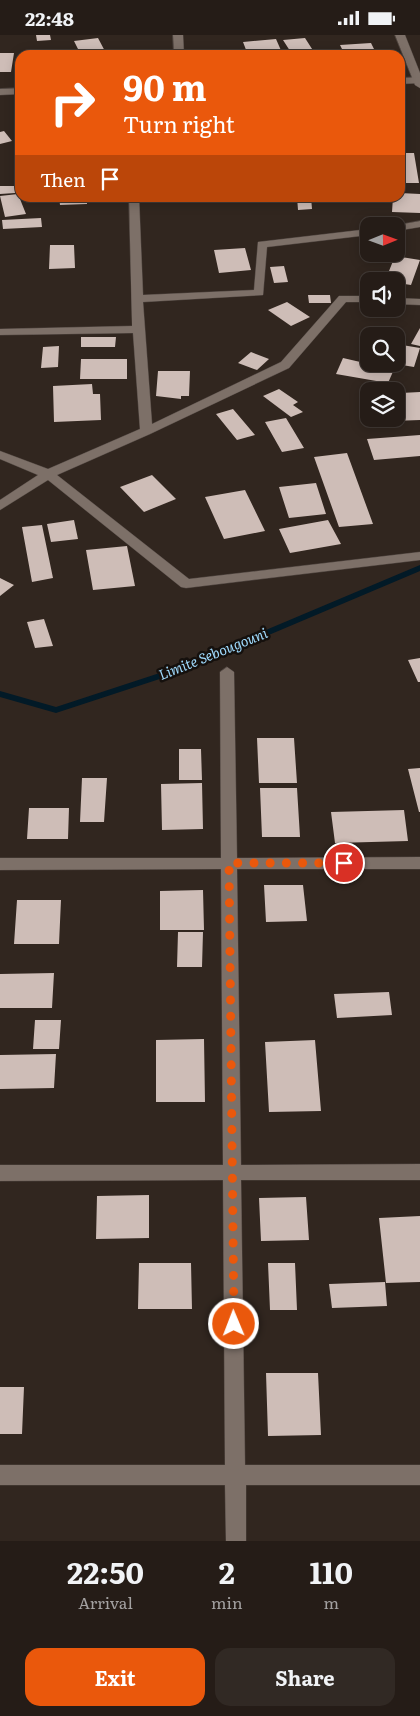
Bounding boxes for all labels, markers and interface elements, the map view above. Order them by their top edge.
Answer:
text: 22:48 [25,4,74,32]
text: 90 m [123,60,207,112]
icon: right [40,70,105,135]
text: Turn right [123,107,235,140]
text: Then [40,165,86,193]
icon: arrive [96,165,124,193]
north arrow [360,217,405,263]
map controls [360,217,405,427]
button: sound [360,272,405,317]
button: search [360,327,405,372]
button: layers [360,382,405,427]
water label: Limite Sebougouni [155,622,271,684]
pin [323,842,365,884]
icon: arrive [330,849,358,877]
position arrow [207,1297,259,1349]
text: 22:50 [67,1549,144,1593]
text: 2 [219,1549,235,1593]
text: 110 [310,1549,353,1593]
text: Arrival [78,1590,133,1614]
text: min [211,1590,243,1614]
text: m [323,1590,339,1614]
button: Exit [25,1648,205,1706]
button: Share [215,1648,395,1706]

